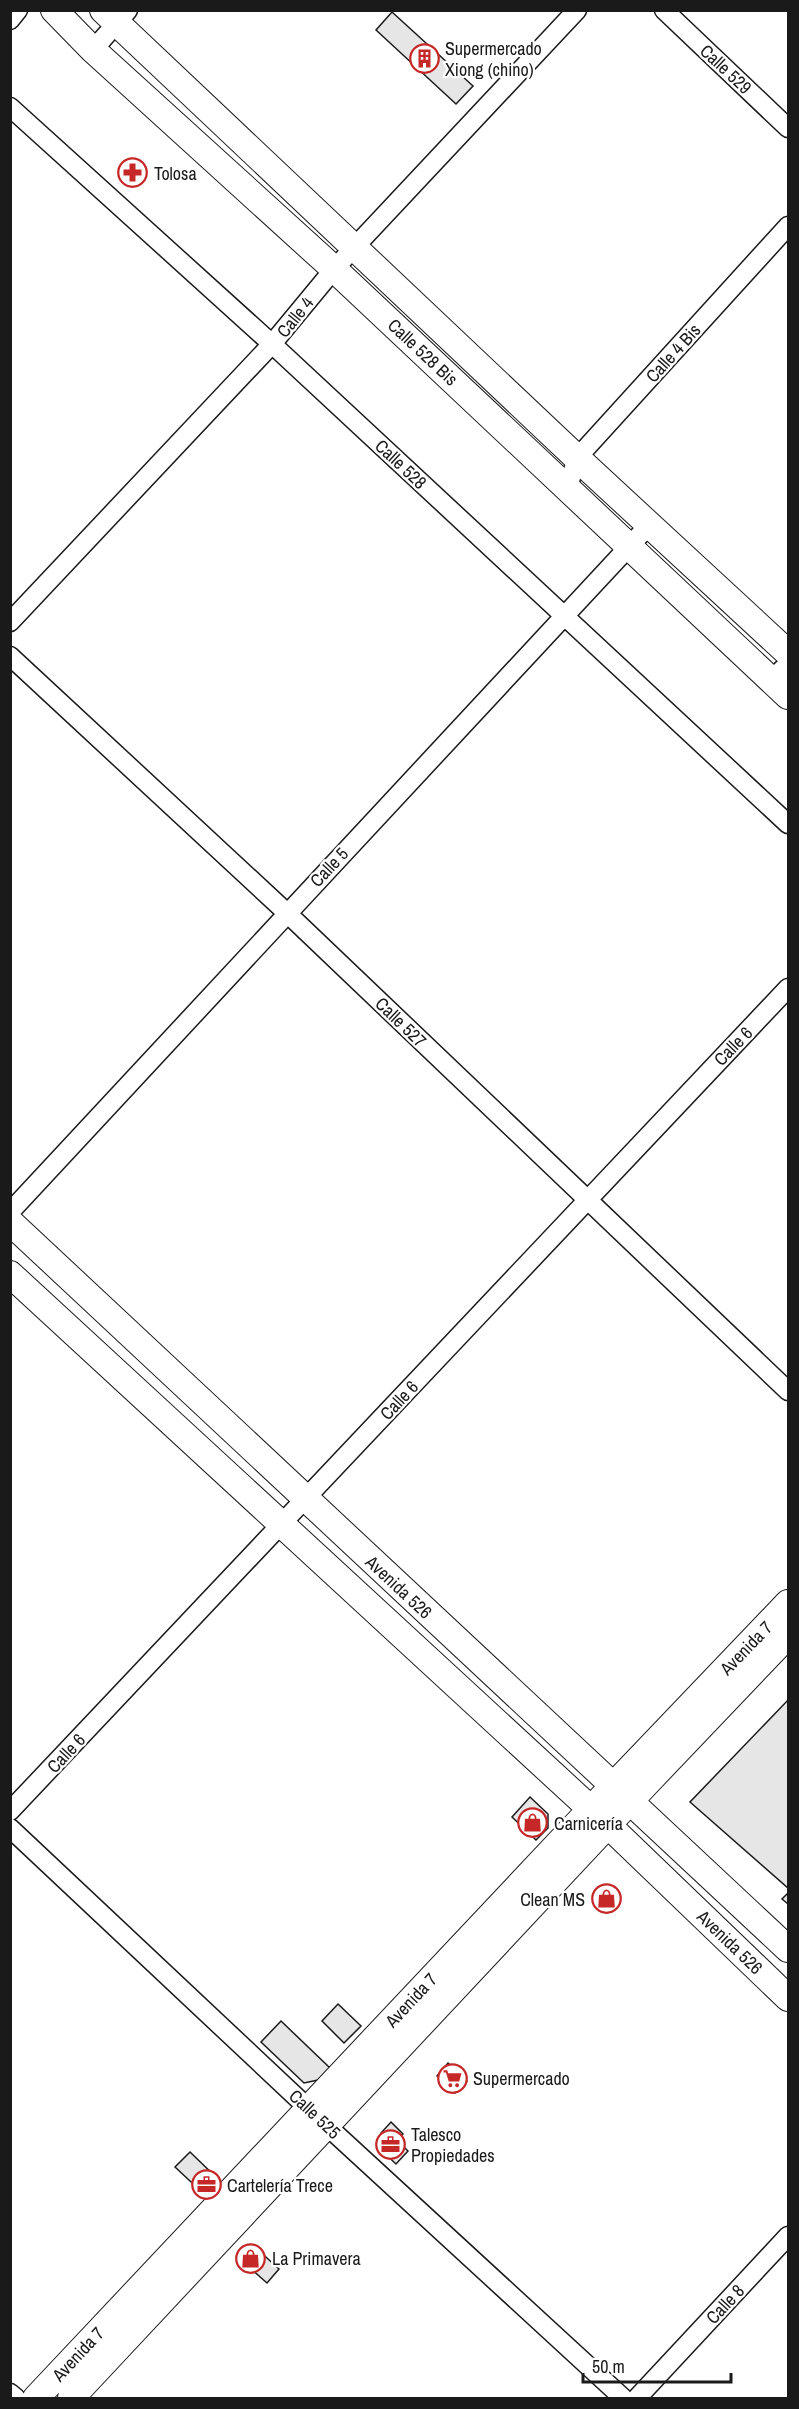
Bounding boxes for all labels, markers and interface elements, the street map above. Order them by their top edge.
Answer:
place label: Supermercado Xiong (chino) [445,36,542,82]
street label: Calle 529 [695,39,757,99]
building icon: Supermercado Xiong (chino) [408,42,440,74]
pharmacy icon: Tolosa [117,157,149,189]
place label: Tolosa [154,161,197,186]
street label: Calle 4 [271,291,319,343]
street label: Calle 528 Bis [382,313,464,391]
street label: Calle 4 Bis [640,318,706,388]
street label: Calle 528 [370,434,432,494]
street label: Calle 5 [304,842,354,892]
street label: Calle 527 [370,991,432,1053]
street label: Calle 6 [708,1021,758,1071]
street label: Calle 6 [374,1375,424,1425]
street label: Avenida 526 [360,1549,438,1624]
street label: Avenida 7 [713,1615,778,1681]
street label: Calle 6 [41,1728,91,1778]
shop icon: Carnicería [517,1807,549,1839]
place label: Carnicería [554,1811,623,1836]
shop icon: Clean MS [590,1883,622,1915]
place label: Clean MS [520,1887,585,1912]
street label: Avenida 526 [691,1904,768,1980]
street label: Avenida 7 [379,1967,443,2033]
supermarket icon: Supermercado [436,2062,468,2094]
place label: Supermercado [473,2066,570,2091]
street label: Calle 525 [284,2084,346,2144]
place label: Talesco Propiedades [411,2122,495,2168]
office icon: Talesco Propiedades [374,2128,406,2160]
office icon: Cartelería Trece [190,2169,222,2201]
place label: Cartelería Trece [227,2173,333,2198]
shop icon: La Primavera [235,2242,267,2274]
place label: La Primavera [272,2246,361,2271]
street label: Calle 8 [700,2279,750,2329]
street label: Avenida 7 [46,2321,110,2387]
scale bar [583,2346,732,2384]
text: 50 m [592,2354,625,2379]

